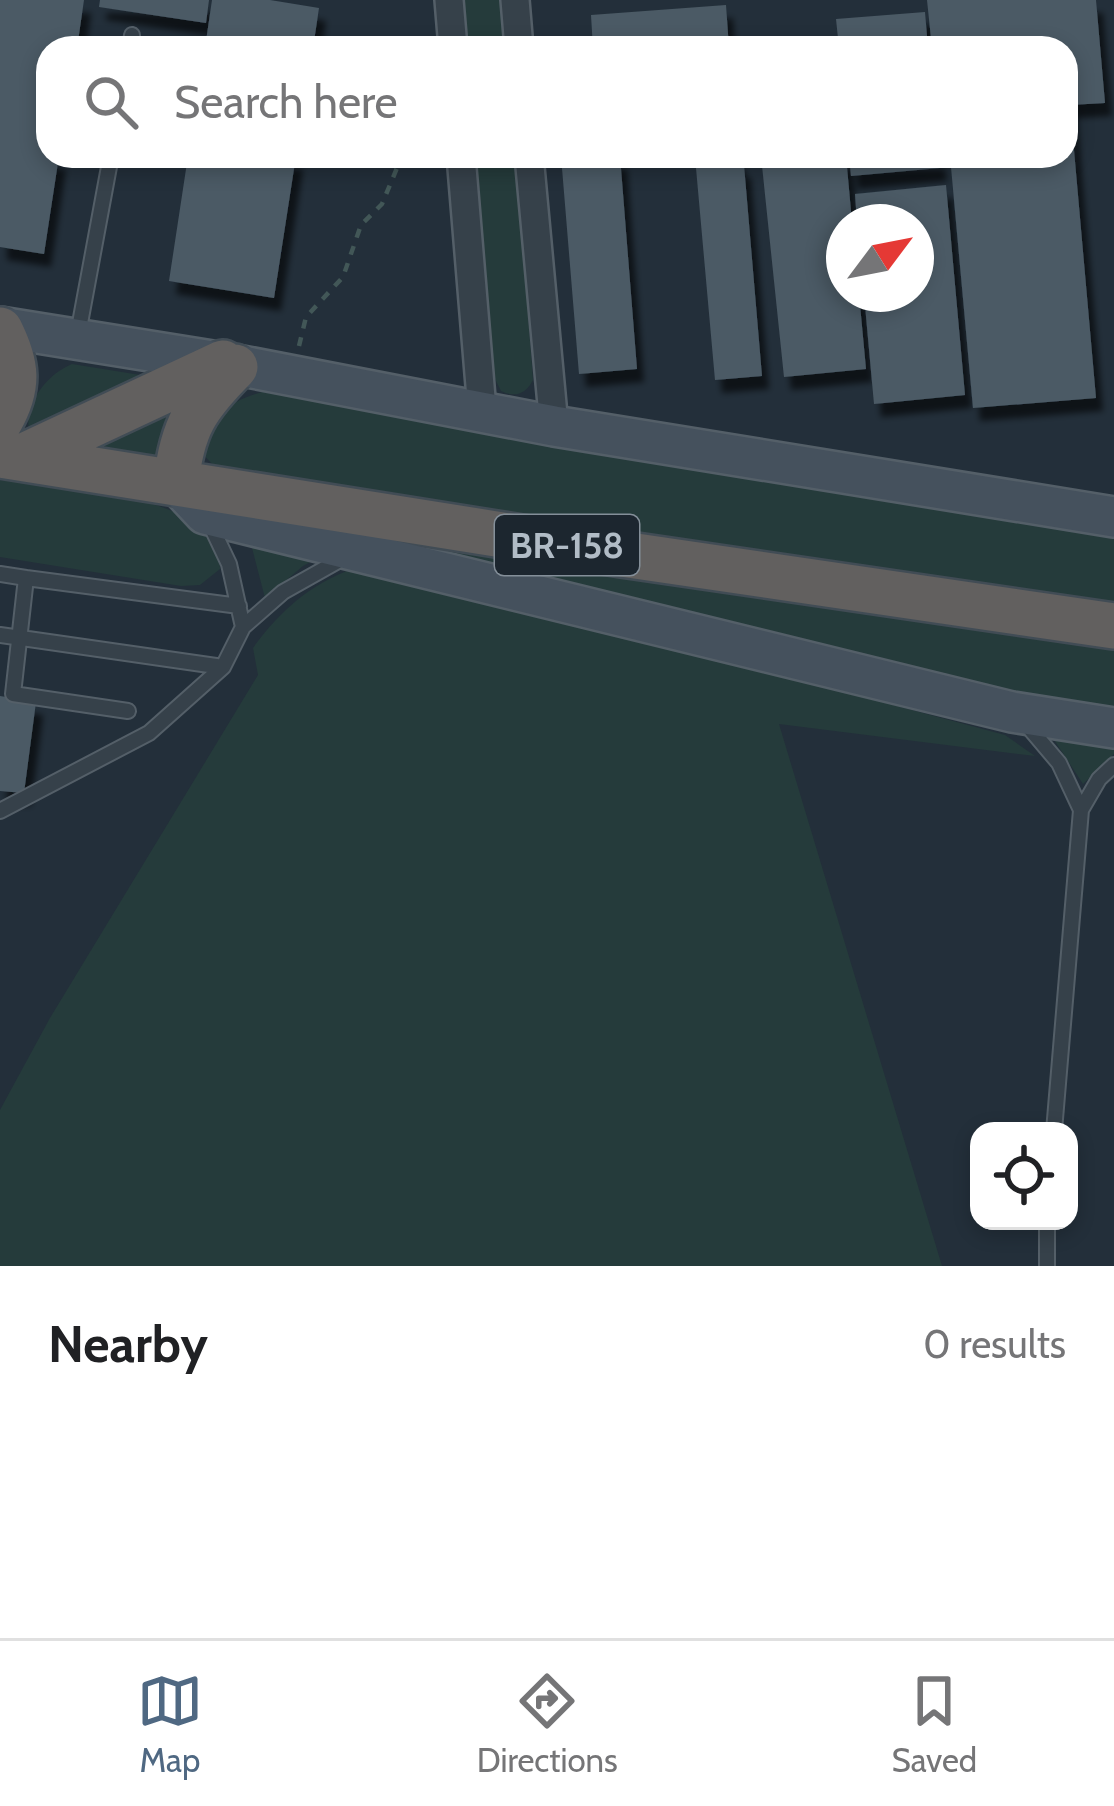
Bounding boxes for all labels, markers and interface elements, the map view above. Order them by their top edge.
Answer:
search box [36,36,1078,168]
icon: search [78,69,144,135]
text: Search here [174,75,398,129]
north arrow [826,204,934,312]
road number: BR-158 [495,515,639,575]
map controls [970,1122,1078,1230]
button: locate [970,1122,1078,1230]
text: Nearby [48,1313,208,1375]
text: 0 results [923,1320,1066,1368]
tab: Map [137,1668,203,1780]
tab: Directions [477,1668,618,1780]
tab: Saved [891,1668,977,1780]

